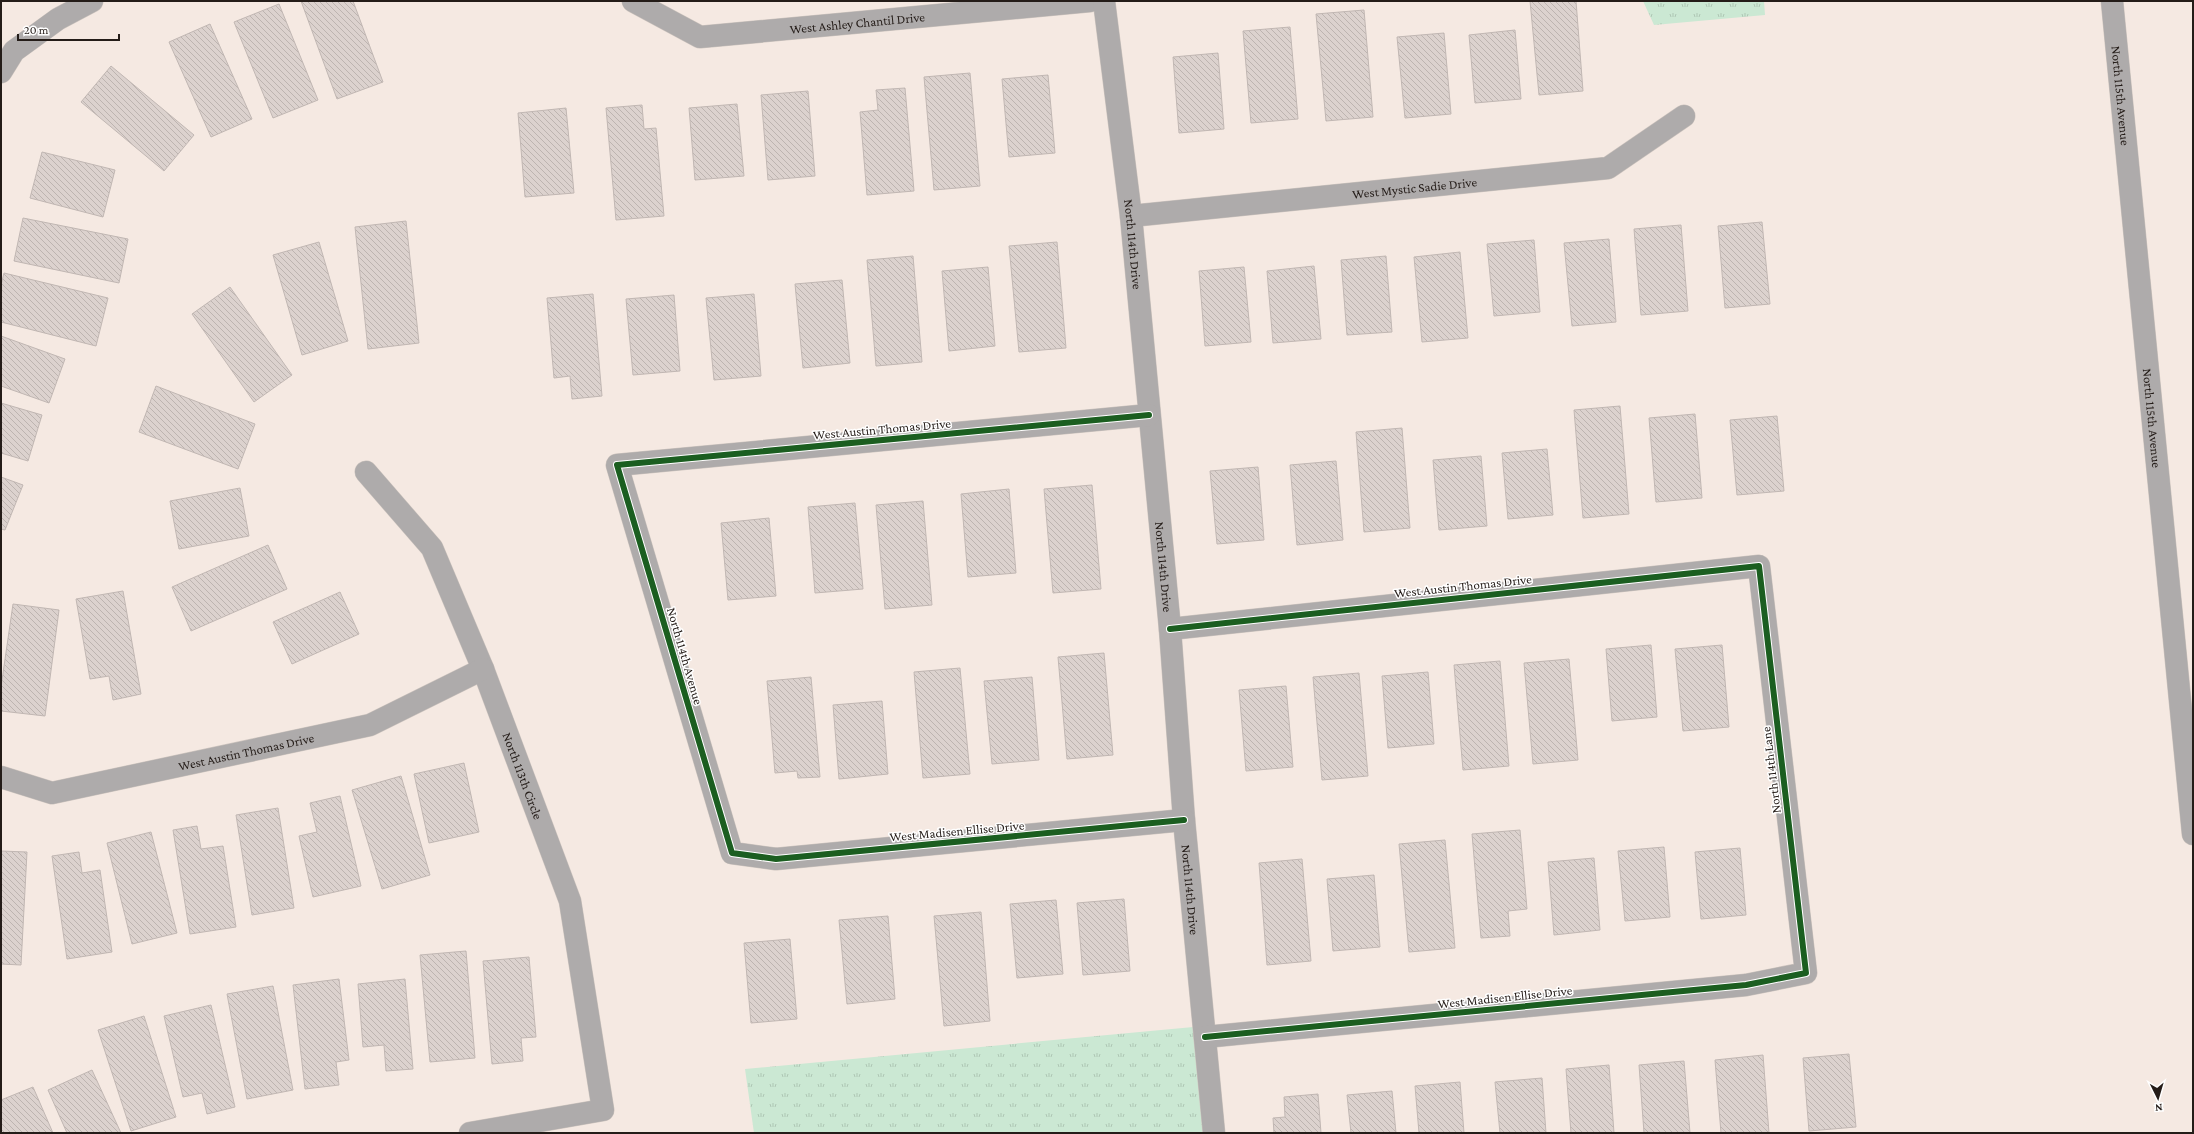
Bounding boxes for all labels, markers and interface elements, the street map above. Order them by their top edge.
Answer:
street label: West Ashley Chantil Drive [789,9,926,36]
scale bar [18,16,119,42]
text: 20 m [24,23,49,37]
street label: North 115th Avenue [2109,45,2134,146]
street label: West Mystic Sadie Drive [1352,174,1478,201]
street label: North 114th Drive [1121,198,1145,290]
street label: North 115th Avenue [2140,368,2165,469]
street label: West Austin Thomas Drive [813,415,952,442]
street label: North 114th Drive [1152,521,1176,613]
street label: West Austin Thomas Drive [1394,571,1533,601]
street label: North 114th Avenue [664,606,706,707]
street label: North 114th Lane [1758,725,1784,814]
street label: West Austin Thomas Drive [177,730,316,773]
street label: North 113th Circle [500,730,546,822]
street label: West Madisen Ellise Drive [889,818,1025,844]
street label: North 114th Drive [1179,844,1202,936]
street label: West Madisen Ellise Drive [1437,982,1573,1012]
north arrow [2138,1078,2178,1118]
text: N [2154,1102,2163,1114]

